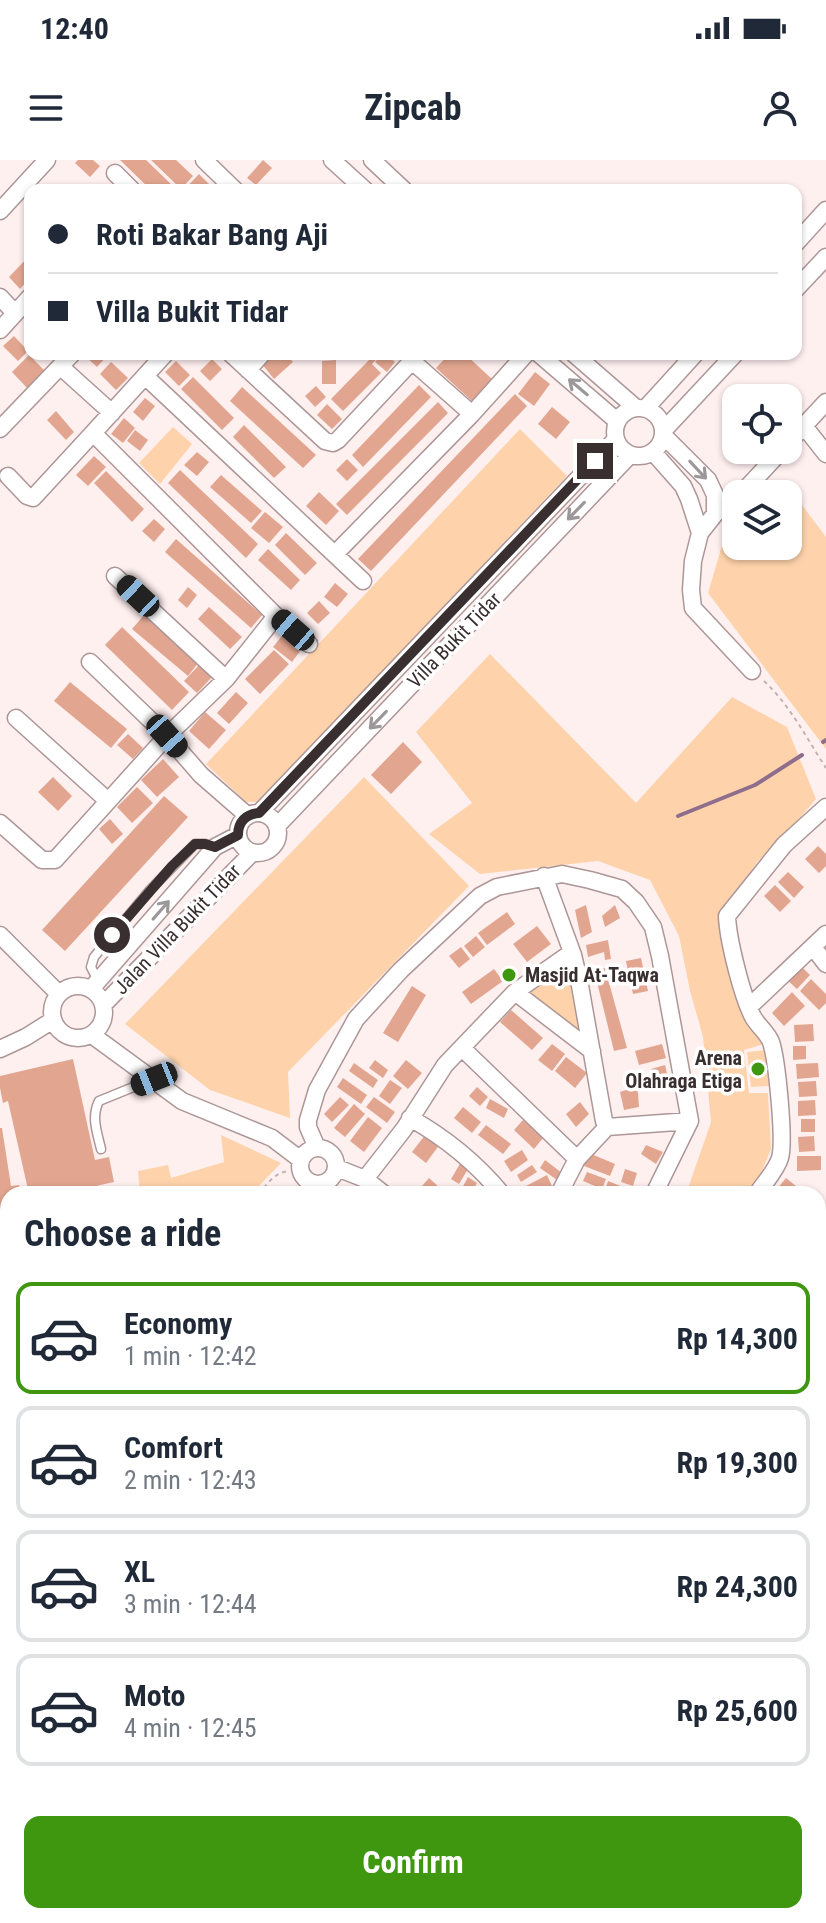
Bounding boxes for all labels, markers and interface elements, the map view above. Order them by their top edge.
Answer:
text: 12:40 [40,11,109,46]
icon: menu [24,86,68,130]
icon: person [758,86,802,130]
text: Zipcab [364,87,462,129]
text: Roti Bakar Bang Aji [96,217,328,252]
text: Villa Bukit Tidar [96,294,289,329]
one-way arrow [568,378,589,396]
map controls [722,384,802,560]
button: locate [722,384,802,464]
route end [577,443,613,479]
one-way arrow [688,460,707,479]
button: layers [722,480,802,560]
one-way arrow [568,501,586,521]
car [112,571,164,621]
street label: Villa Bukit Tidar [402,587,506,693]
car [267,605,319,655]
car [142,710,192,762]
one-way arrow [368,710,387,730]
street label: Jalan Villa Bukit Tidar [109,859,245,999]
one-way arrow [152,900,170,920]
route start [94,917,130,953]
place label: Masjid At-Taqwa [525,963,659,987]
marker: Masjid At-Taqwa [500,966,518,984]
place label: Arena Olahraga Etiga [625,1046,742,1093]
car [127,1059,181,1099]
marker: Arena Olahraga Etiga [749,1060,767,1078]
text: Choose a ride [24,1213,221,1255]
icon: car [28,1302,100,1374]
text: Economy [124,1306,232,1341]
text: Rp 14,300 [676,1321,798,1356]
text: 1 min · 12:42 [124,1341,257,1371]
icon: car [28,1426,100,1498]
text: Comfort [124,1430,223,1465]
text: Rp 19,300 [676,1445,798,1480]
text: 2 min · 12:43 [124,1465,257,1495]
icon: car [28,1550,100,1622]
text: XL [124,1554,155,1589]
text: Rp 24,300 [676,1569,798,1604]
text: 3 min · 12:44 [124,1589,257,1619]
icon: car [28,1674,100,1746]
text: Moto [124,1678,185,1713]
text: Rp 25,600 [676,1693,798,1728]
text: 4 min · 12:45 [124,1713,257,1743]
button: Confirm [24,1816,802,1908]

